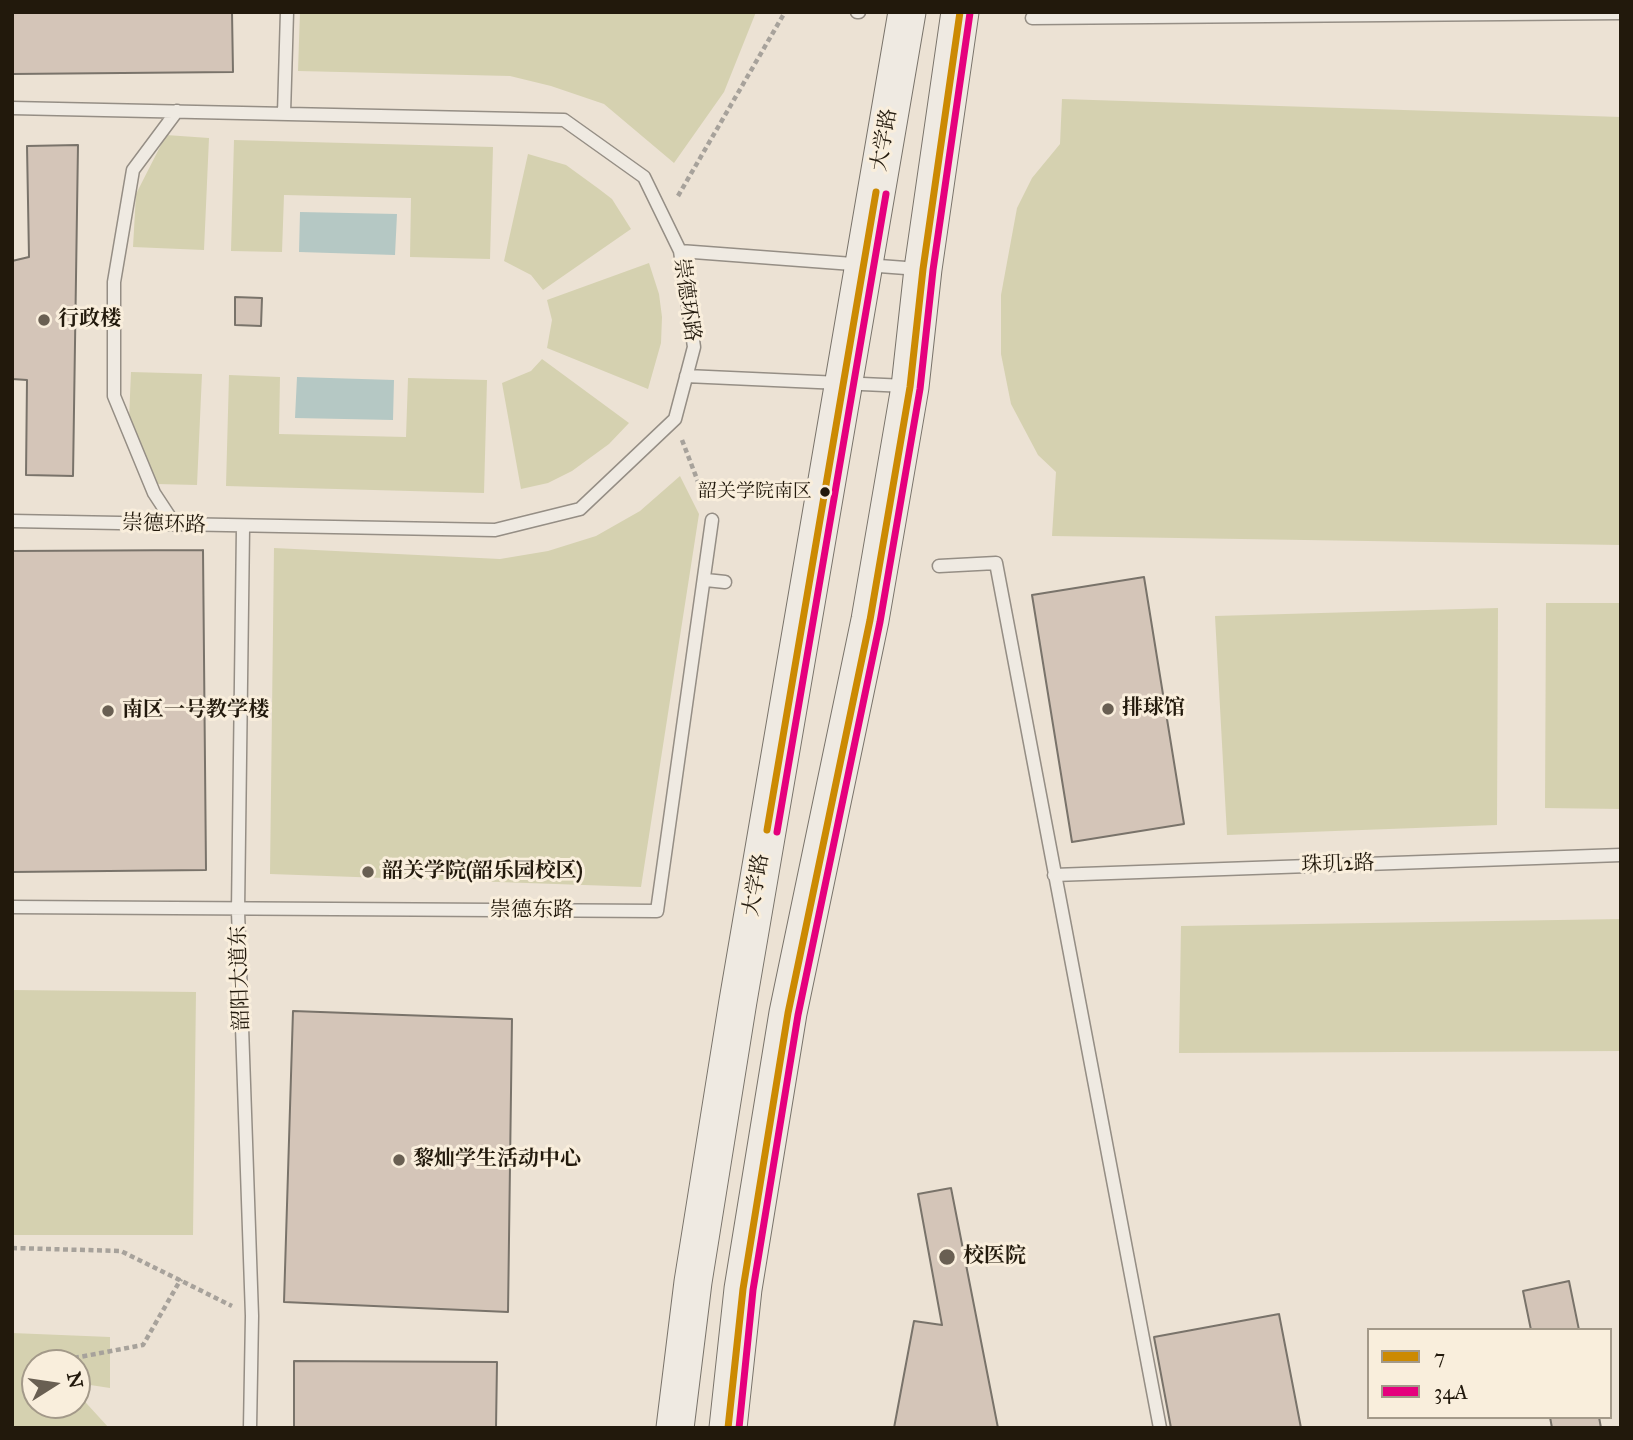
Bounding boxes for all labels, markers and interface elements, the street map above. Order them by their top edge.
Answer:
street label: 大学路 [867,107,903,173]
street label: 崇德环路 [668,257,704,343]
place label: 行政楼 [58,307,121,333]
marker: 行政楼 [36,312,52,328]
place label: 韶关学院南区 [698,481,812,503]
marker: 韶关学院南区 [818,485,832,499]
street label: 崇德环路 [122,511,206,539]
place label: 排球馆 [1122,696,1185,722]
place label: 南区一号教学楼 [122,698,269,724]
marker: 排球馆 [1100,701,1116,717]
marker: 南区一号教学楼 [100,703,116,719]
street label: 珠玑2路 [1301,851,1375,879]
street label: 大学路 [739,852,775,918]
place label: 韶关学院(韶乐园校区) [382,859,583,885]
marker: 韶关学院(韶乐园校区) [360,864,376,880]
street label: 崇德东路 [490,898,574,924]
street label: 韶阳大道东 [227,925,255,1031]
place label: 黎灿学生活动中心 [413,1147,581,1173]
marker: 黎灿学生活动中心 [391,1152,407,1168]
place label: 校医院 [963,1244,1026,1270]
marker: 校医院 [937,1247,957,1267]
legend [1367,1328,1612,1419]
text: 7 [1434,1344,1445,1370]
north arrow [21,1349,91,1419]
text: N [62,1370,88,1390]
text: 34A [1434,1379,1468,1405]

